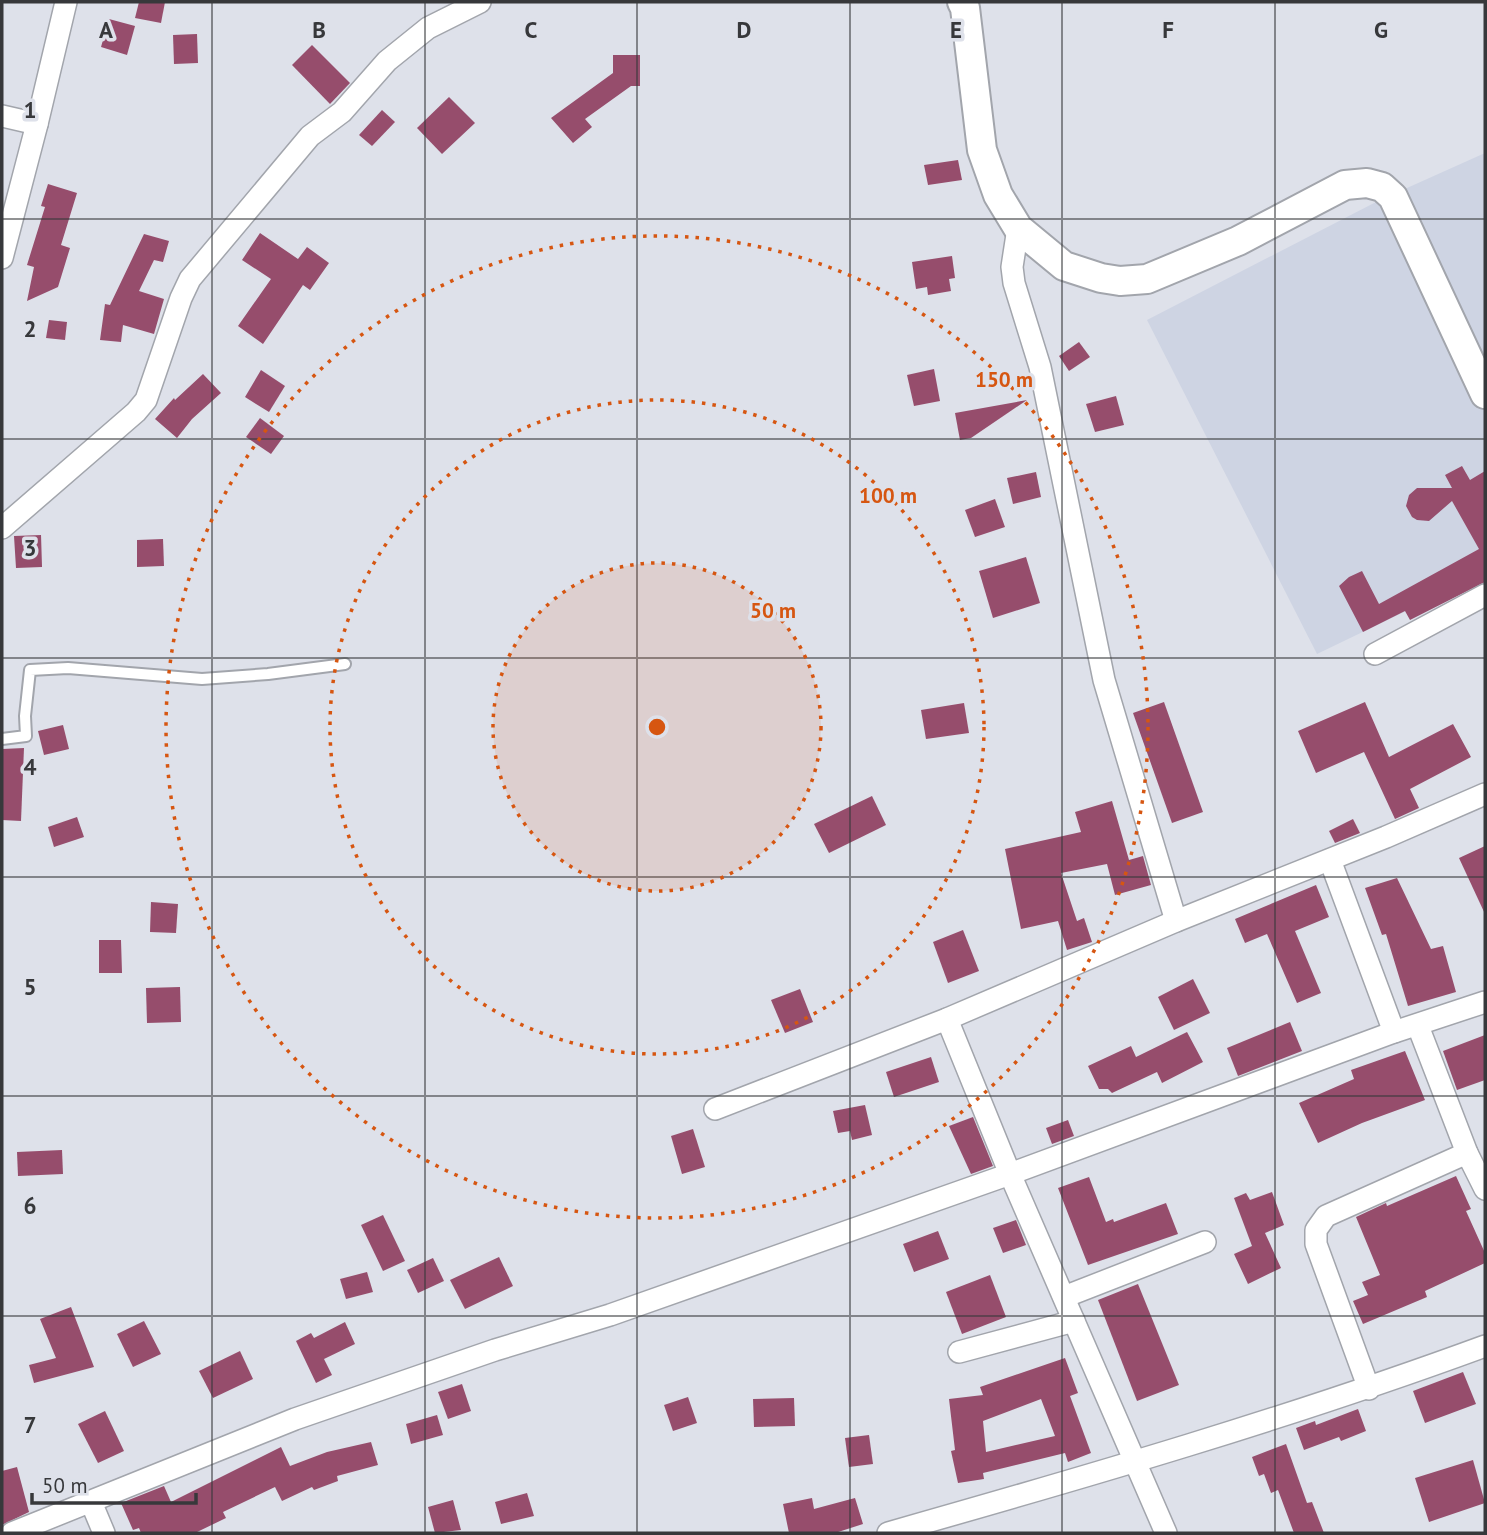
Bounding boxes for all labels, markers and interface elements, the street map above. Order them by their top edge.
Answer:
text: A [99,15,113,44]
text: B [312,15,326,44]
text: C [525,15,538,44]
text: D [737,15,751,44]
text: E [950,15,962,44]
text: F [1162,15,1174,44]
text: G [1374,15,1388,44]
text: 1 [23,95,37,124]
text: 2 [23,314,37,343]
text: 150 m [975,366,1033,393]
text: 100 m [859,482,917,509]
text: 3 [23,533,37,562]
text: 50 m [750,597,796,624]
centre of rings [645,715,669,739]
text: 4 [23,752,37,781]
text: 5 [23,972,37,1001]
text: 6 [23,1191,37,1220]
text: 7 [23,1410,37,1439]
scale bar [32,1462,196,1506]
text: 50 m [42,1472,88,1499]

